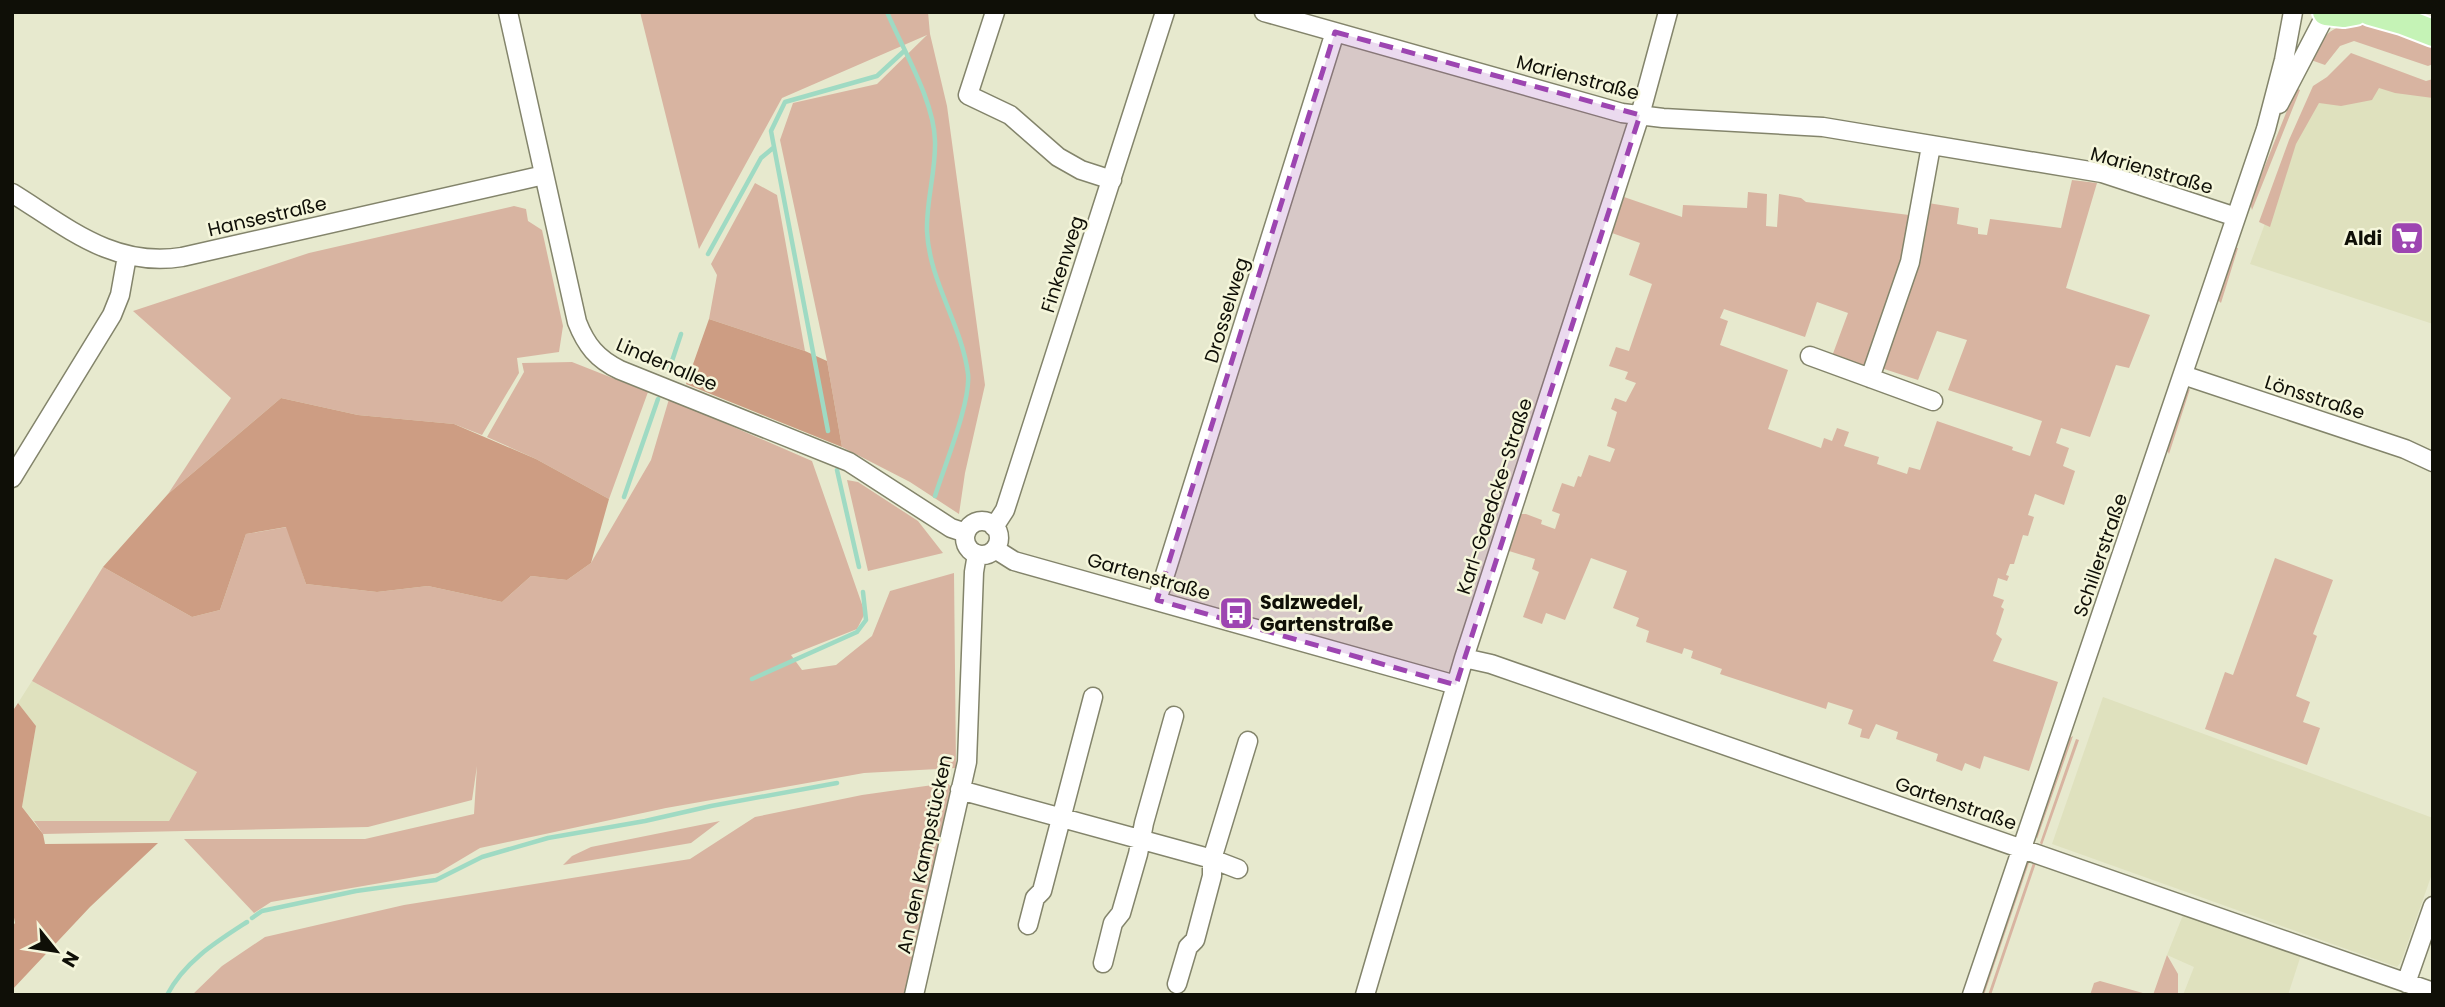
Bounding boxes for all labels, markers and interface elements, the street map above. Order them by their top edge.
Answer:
street label: Marienstraße [1513,48,1642,107]
street label: Marienstraße [2087,140,2216,201]
street label: Hansestraße [205,190,329,243]
street label: Finkenweg [1034,212,1091,316]
supermarket icon: Aldi [2388,219,2426,257]
place label: Aldi [2344,225,2382,252]
street label: Drosselweg [1198,254,1255,366]
street label: Lindenallee [612,331,722,398]
street label: Lönsstraße [2261,369,2368,426]
street label: Karl-Gaedcke-Straße [1450,394,1539,598]
street label: Schillerstraße [2067,490,2134,621]
street label: Gartenstraße [1084,546,1214,607]
place label: Salzwedel, Gartenstraße [1260,589,1394,638]
bus stop icon: Salzwedel, Gartenstraße [1217,594,1255,632]
street label: An den Kampstücken [890,752,959,956]
street label: Gartenstraße [1891,770,2020,837]
north arrow [21,916,91,986]
text: N [55,946,86,972]

